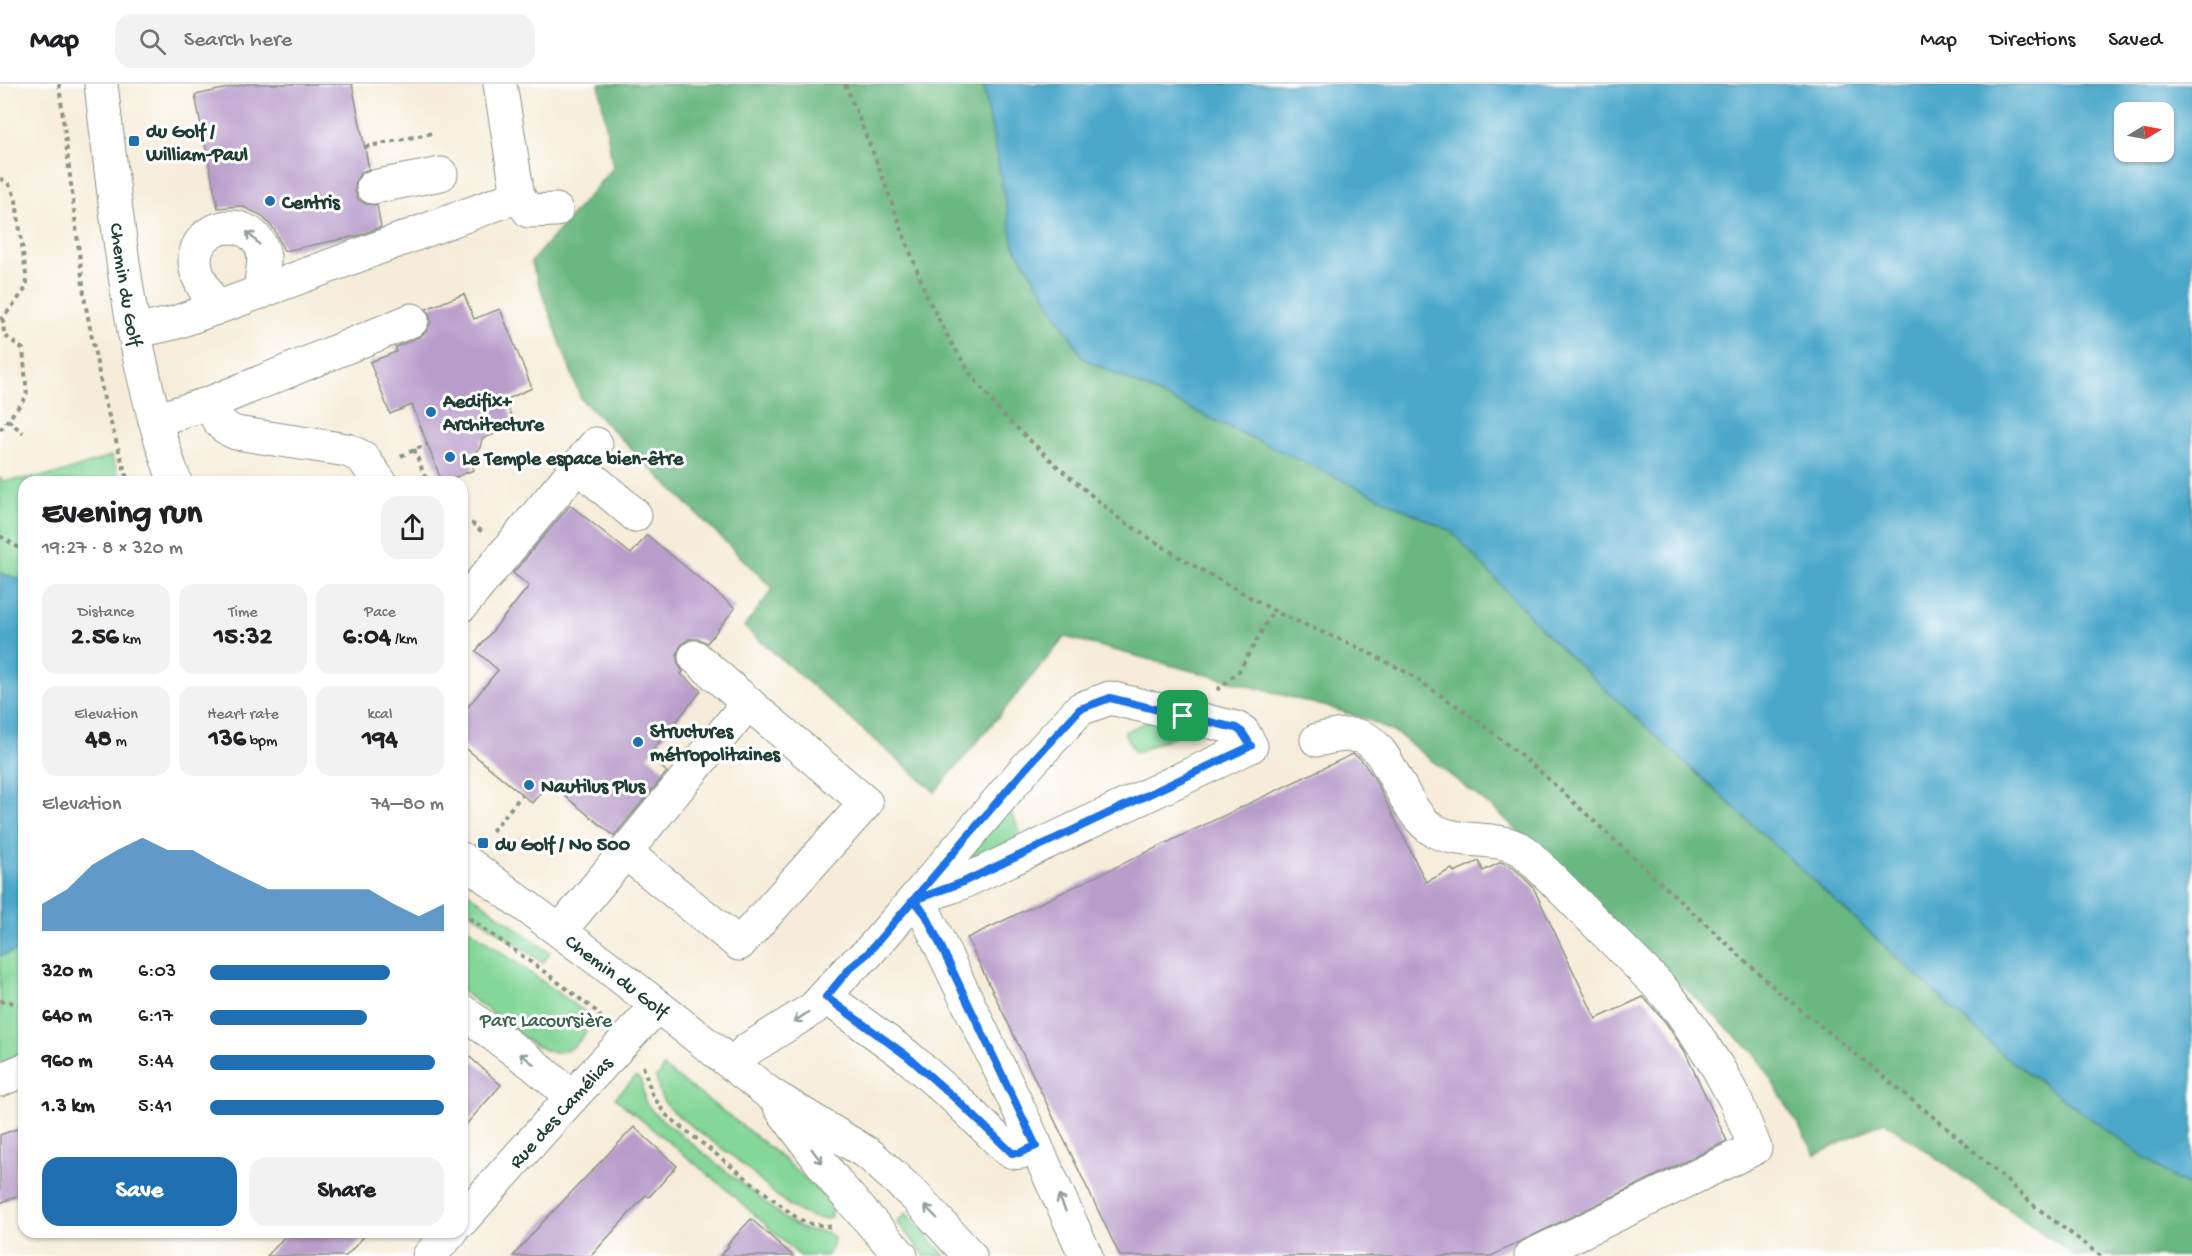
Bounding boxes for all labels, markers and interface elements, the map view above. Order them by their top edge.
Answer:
search box [115,14,535,68]
text: Map [30,25,79,58]
icon: search [136,25,169,58]
text: Search here [184,28,292,54]
text: Map [1920,29,1957,54]
text: Directions [1990,29,2075,54]
text: Saved [2108,29,2162,54]
north arrow [2114,102,2174,162]
map controls [2114,102,2174,162]
place label: du Golf / William-Paul [145,122,249,168]
marker: du Golf / William-Paul [127,134,141,148]
place label: Centris [281,193,341,216]
marker: Centris [263,194,277,208]
street label: Chemin du Golf [103,222,145,350]
one-way arrow [246,230,261,245]
place label: Aedifix+ Architecture [442,391,545,438]
marker: Aedifix+ Architecture [424,405,438,419]
place label: Le Temple espace bien-être [462,449,684,472]
marker: Le Temple espace bien-être [443,450,457,464]
text: Evening run [42,496,202,534]
button: share [381,496,444,559]
text: 19:27 · 8 × 320 m [42,538,183,561]
text: Distance [78,604,134,623]
text: Time [228,604,258,623]
text: Pace [364,604,396,623]
text: 2.56 [71,623,119,654]
text: 15:32 [214,623,272,654]
text: 6:04 [343,623,391,654]
text: km [119,631,141,650]
text: /km [391,631,417,650]
pin [1157,690,1208,741]
icon: arrive [1166,699,1199,732]
text: Elevation [74,706,138,725]
text: Heart rate [207,706,279,725]
text: kcal [368,706,392,725]
place label: Structures métropolitaines [650,722,782,768]
text: 48 [85,725,112,756]
text: 136 [209,725,246,756]
text: 194 [362,725,398,756]
text: m [112,733,127,752]
text: bpm [246,733,277,752]
marker: Structures métropolitaines [631,735,645,749]
place label: Nautilus Plus [541,777,647,800]
marker: Nautilus Plus [522,778,536,792]
text: Elevation [42,794,122,817]
text: 74–80 m [371,794,444,817]
place label: du Golf / No 500 [495,835,631,858]
marker: du Golf / No 500 [476,836,490,850]
street label: Chemin du Golf [559,931,673,1026]
text: 320 m [42,961,92,984]
text: 6:03 [138,961,176,984]
text: 640 m [42,1006,92,1029]
text: 6:17 [138,1006,173,1029]
park label: Parc Lacoursière [479,1011,613,1034]
one-way arrow [793,1011,810,1023]
text: 960 m [42,1051,92,1074]
text: 5:44 [138,1051,174,1074]
street label: Rue des Camélias [506,1053,619,1174]
one-way arrow [519,1053,535,1066]
text: 1.3 km [42,1096,95,1119]
text: 5:41 [138,1096,172,1119]
one-way arrow [810,1148,823,1164]
button: Save [42,1157,237,1226]
button: Share [249,1157,444,1226]
one-way arrow [1055,1194,1067,1212]
one-way arrow [924,1205,938,1220]

